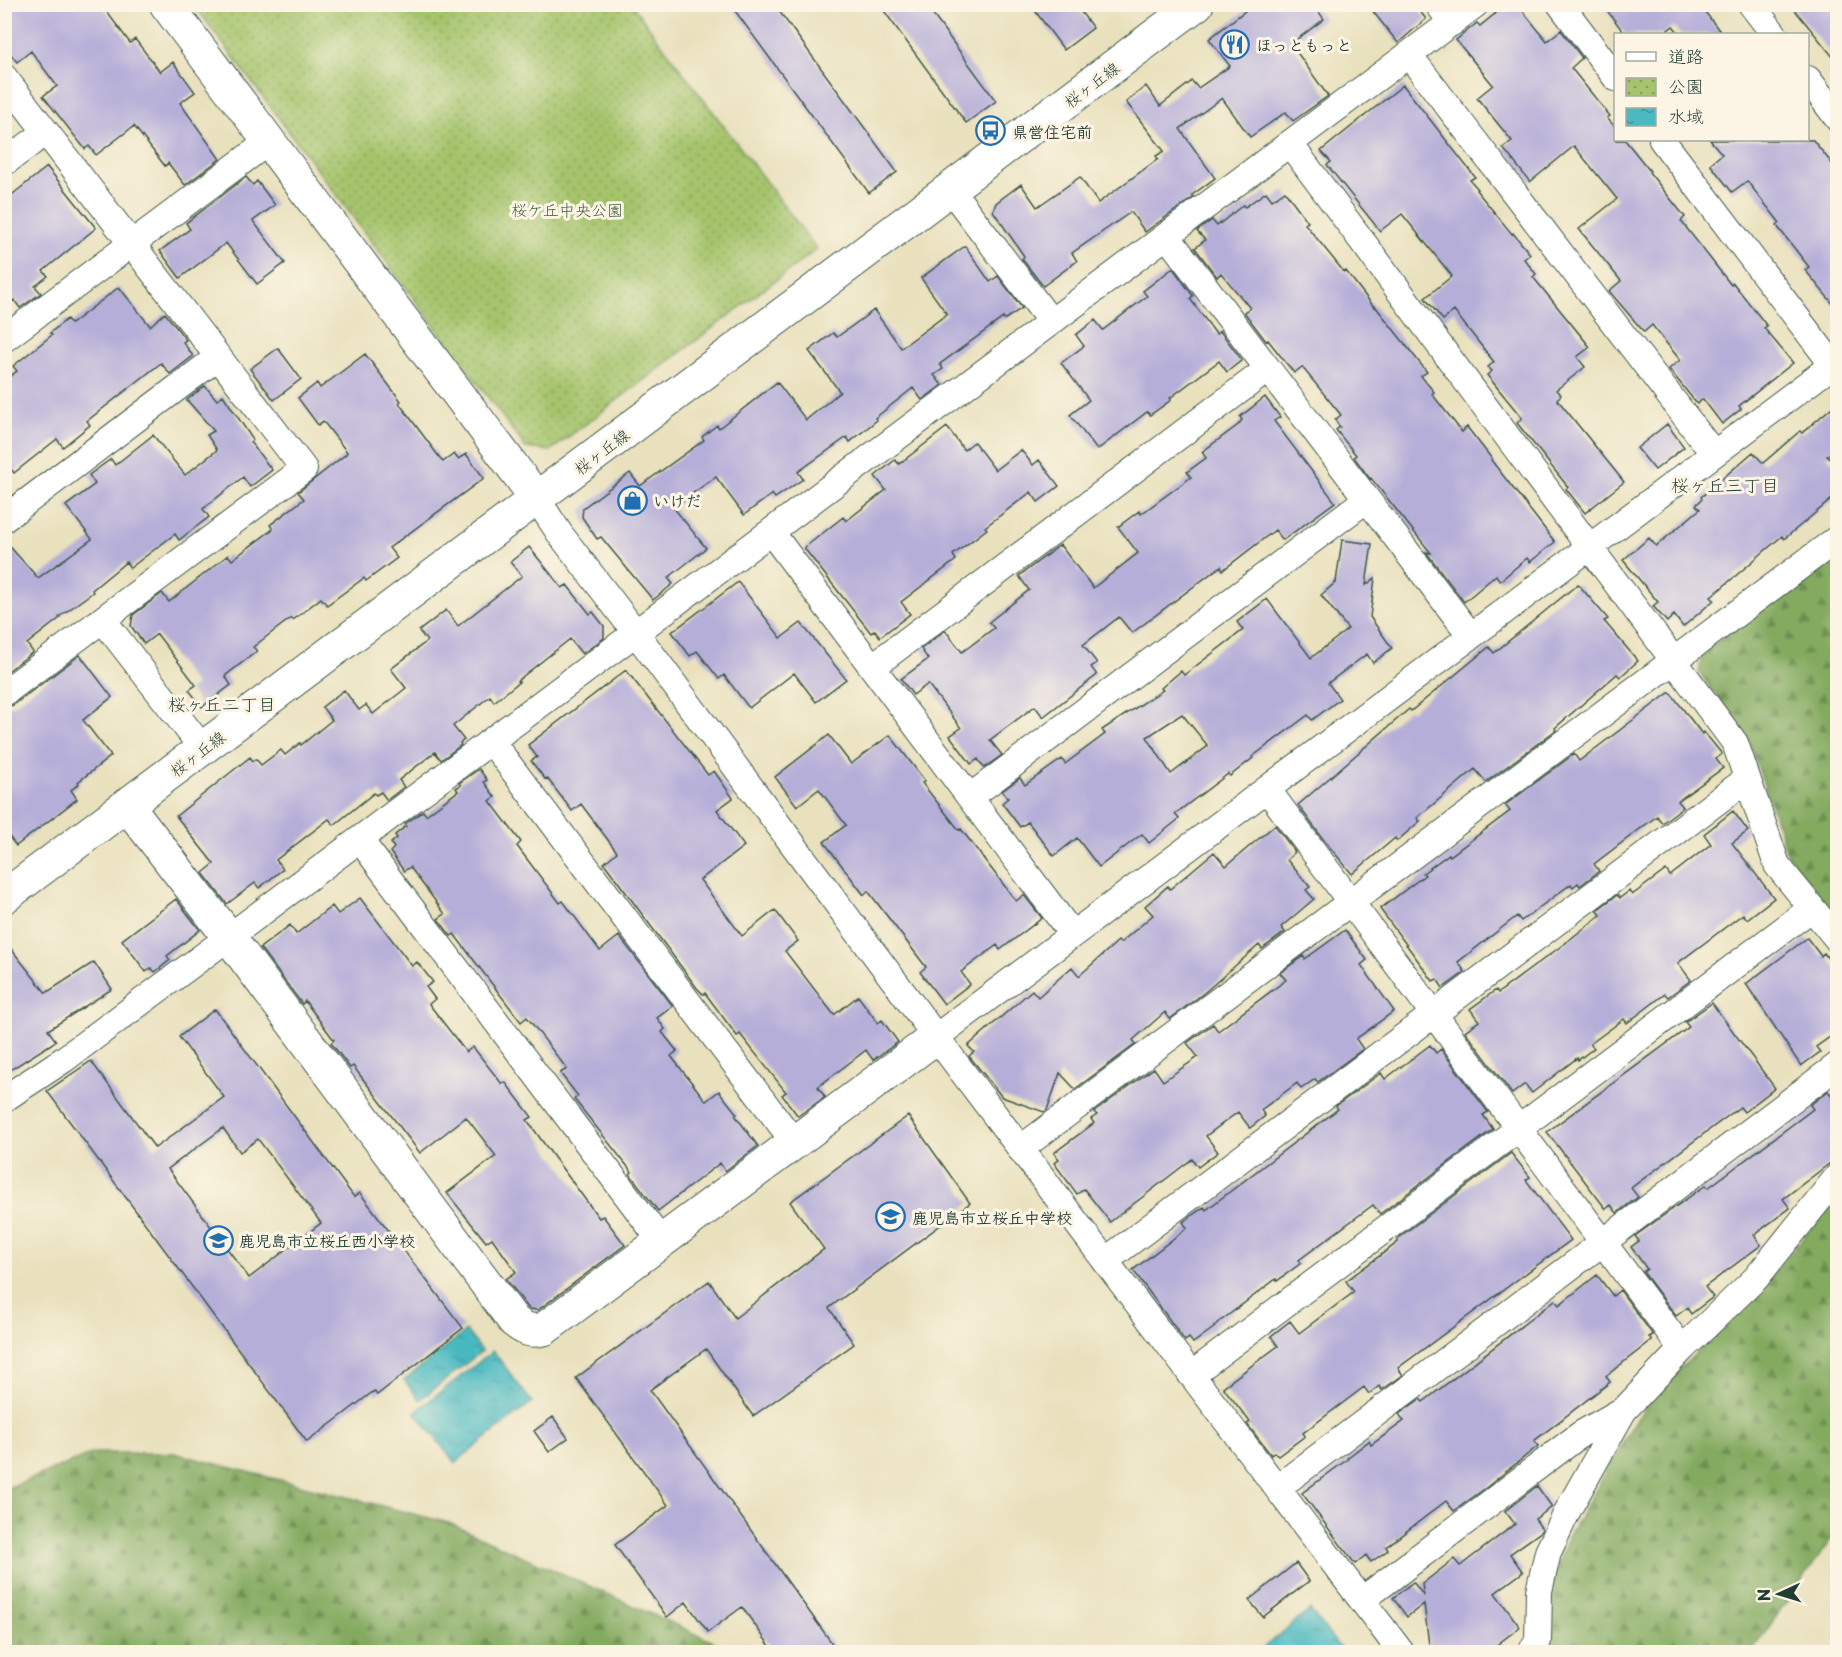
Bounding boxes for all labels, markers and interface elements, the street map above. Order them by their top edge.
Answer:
restaurant icon: ほっともっと [1219,28,1251,60]
place label: ほっともっと [1256,32,1352,56]
legend [1614,33,1809,141]
text: 道路 [1668,42,1704,69]
street label: 桜ヶ丘線 [1058,55,1124,113]
text: 公園 [1668,72,1704,99]
text: 水域 [1668,102,1704,129]
bus stop icon: 県営住宅前 [975,115,1007,147]
place label: 県営住宅前 [1012,119,1092,143]
park label: 桜ケ丘中央公園 [511,197,623,221]
street label: 桜ヶ丘線 [568,422,634,480]
district label: 桜ヶ丘三丁目 [1671,471,1779,498]
shop icon: いけだ [616,484,648,516]
place label: いけだ [653,488,701,512]
district label: 桜ヶ丘二丁目 [168,690,276,717]
street label: 桜ヶ丘線 [164,724,230,782]
school or university icon: 鹿児島市立桜丘中学校 [875,1201,907,1233]
place label: 鹿児島市立桜丘中学校 [912,1205,1072,1229]
school or university icon: 鹿児島市立桜丘西小学校 [202,1224,234,1256]
place label: 鹿児島市立桜丘西小学校 [239,1228,415,1252]
north arrow [1749,1564,1809,1624]
text: N [1751,1588,1775,1602]

